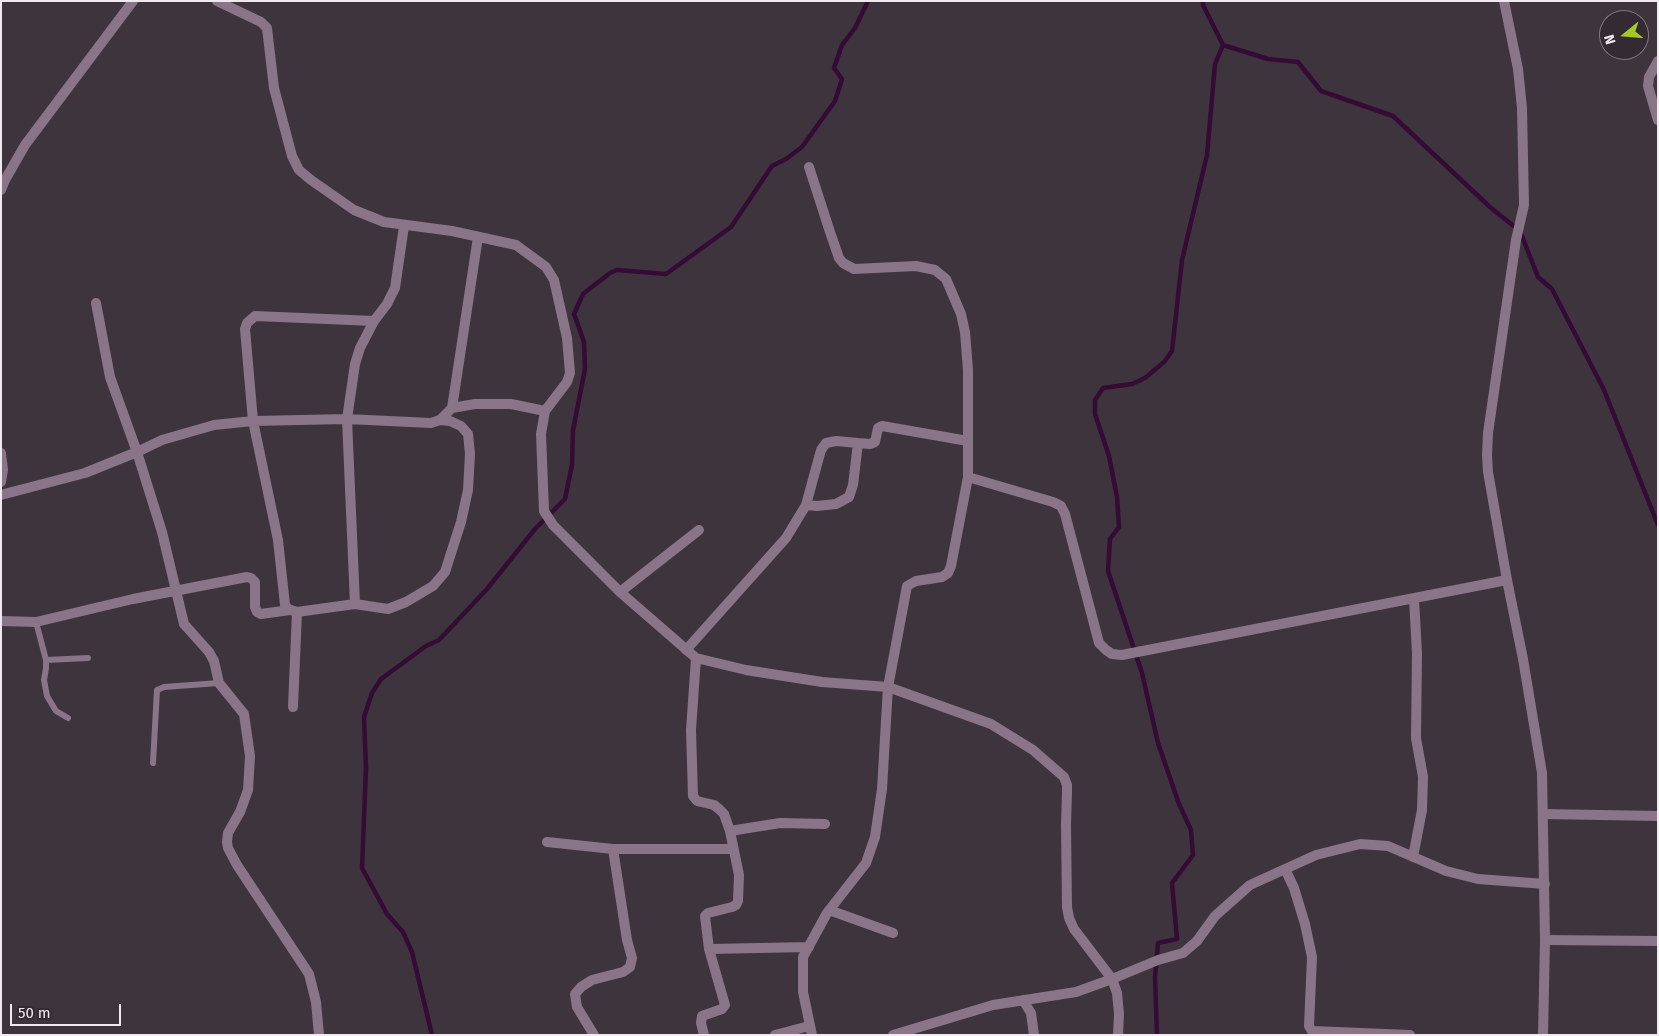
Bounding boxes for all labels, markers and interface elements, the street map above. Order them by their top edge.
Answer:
north arrow [1599,10,1649,60]
text: N [1601,32,1620,46]
scale bar [12,994,124,1026]
text: 50 m [18,1004,51,1022]

